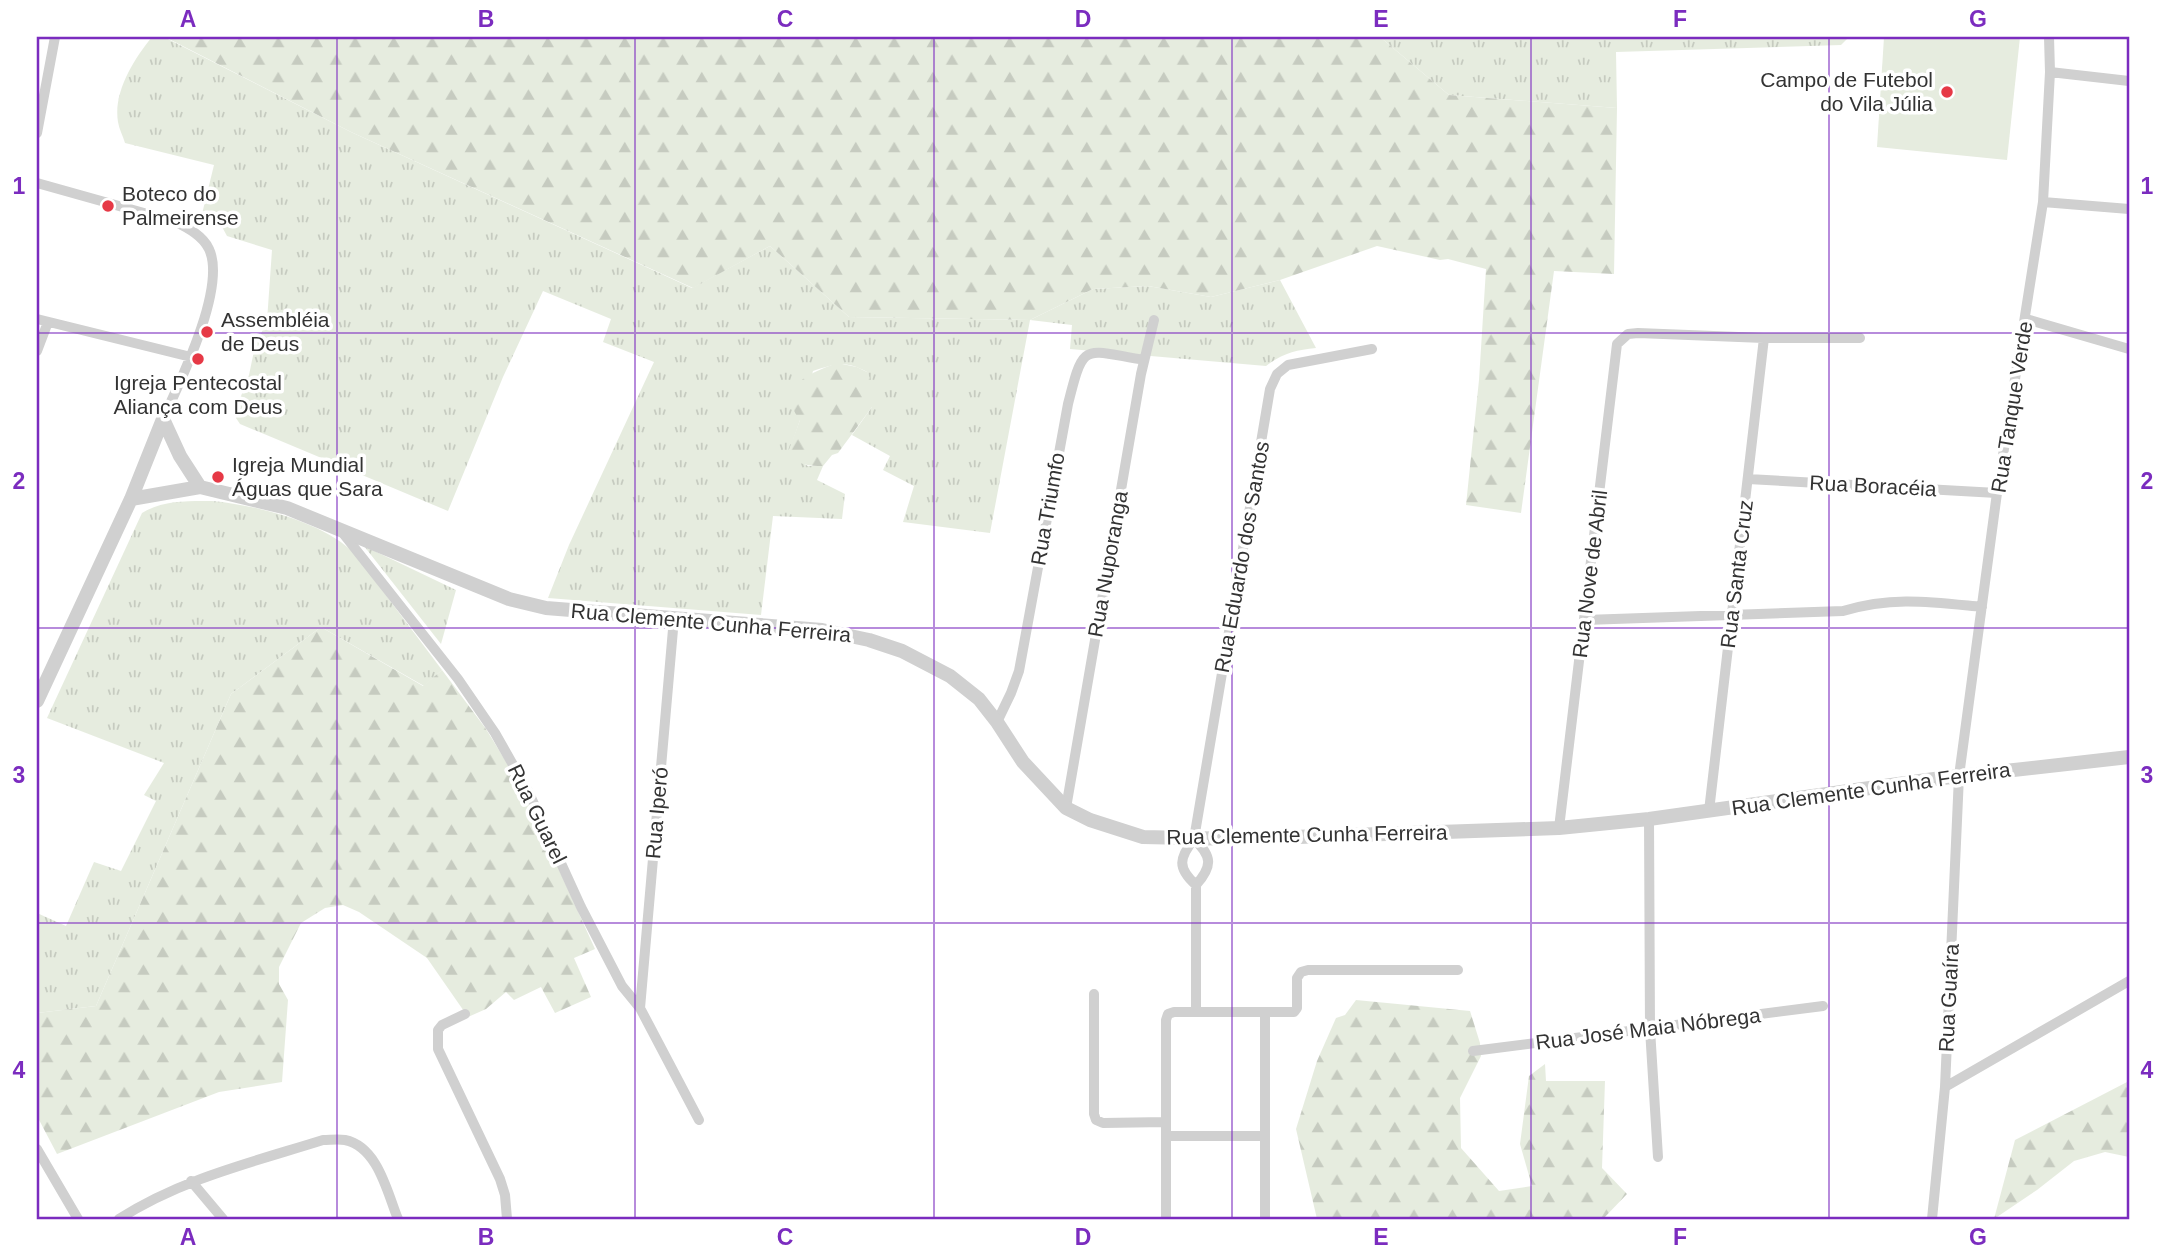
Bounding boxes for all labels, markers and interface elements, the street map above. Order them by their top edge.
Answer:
text: A [180,6,196,32]
text: B [478,6,494,32]
text: C [777,6,793,32]
text: D [1075,6,1091,32]
text: E [1373,6,1389,32]
text: F [1673,6,1687,32]
text: G [1969,6,1987,32]
place label: Campo de Futebol do Vila Júlia [1760,68,1933,115]
marker: Campo de Futebol do Vila Júlia [1939,84,1955,100]
text: 1 [13,173,26,199]
text: 1 [2141,173,2154,199]
place label: Boteco do Palmeirense [122,182,239,229]
marker: Boteco do Palmeirense [100,198,116,214]
place label: Assembléia de Deus [221,308,330,355]
street label: Rua Tanque Verde [1987,319,2036,494]
marker: Assembléia de Deus [199,324,215,340]
marker: Igreja Pentecostal Aliança com Deus [190,351,206,367]
place label: Igreja Pentecostal Aliança com Deus [113,371,283,418]
street label: Rua Eduardo dos Santos [1210,439,1273,674]
street label: Rua Triumfo [1026,451,1069,567]
place label: Igreja Mundial Águas que Sara [232,453,383,500]
text: 2 [13,468,25,494]
text: 2 [2141,468,2153,494]
marker: Igreja Mundial Águas que Sara [210,469,226,485]
street label: Rua Boracéia [1809,471,1937,500]
street label: Rua Nuporanga [1083,489,1132,639]
street label: Rua Nove de Abril [1568,489,1611,659]
street label: Rua Santa Cruz [1716,498,1757,649]
street label: Rua Clemente Cunha Ferreira [570,599,852,646]
street label: Rua Clemente Cunha Ferreira [1730,757,2012,819]
street label: Rua Guarel [504,760,571,867]
text: 3 [13,762,25,788]
text: 3 [2141,762,2153,788]
street label: Rua Iperó [641,766,672,860]
street label: Rua Clemente Cunha Ferreira [1166,821,1448,848]
street label: Rua Guaíra [1934,943,1963,1053]
street label: Rua José Maia Nóbrega [1534,1003,1762,1054]
text: 4 [13,1057,26,1083]
text: 4 [2141,1057,2154,1083]
text: A [180,1224,196,1250]
text: B [478,1224,494,1250]
text: C [777,1224,793,1250]
text: D [1075,1224,1091,1250]
text: E [1373,1224,1389,1250]
text: F [1673,1224,1687,1250]
text: G [1969,1224,1987,1250]

